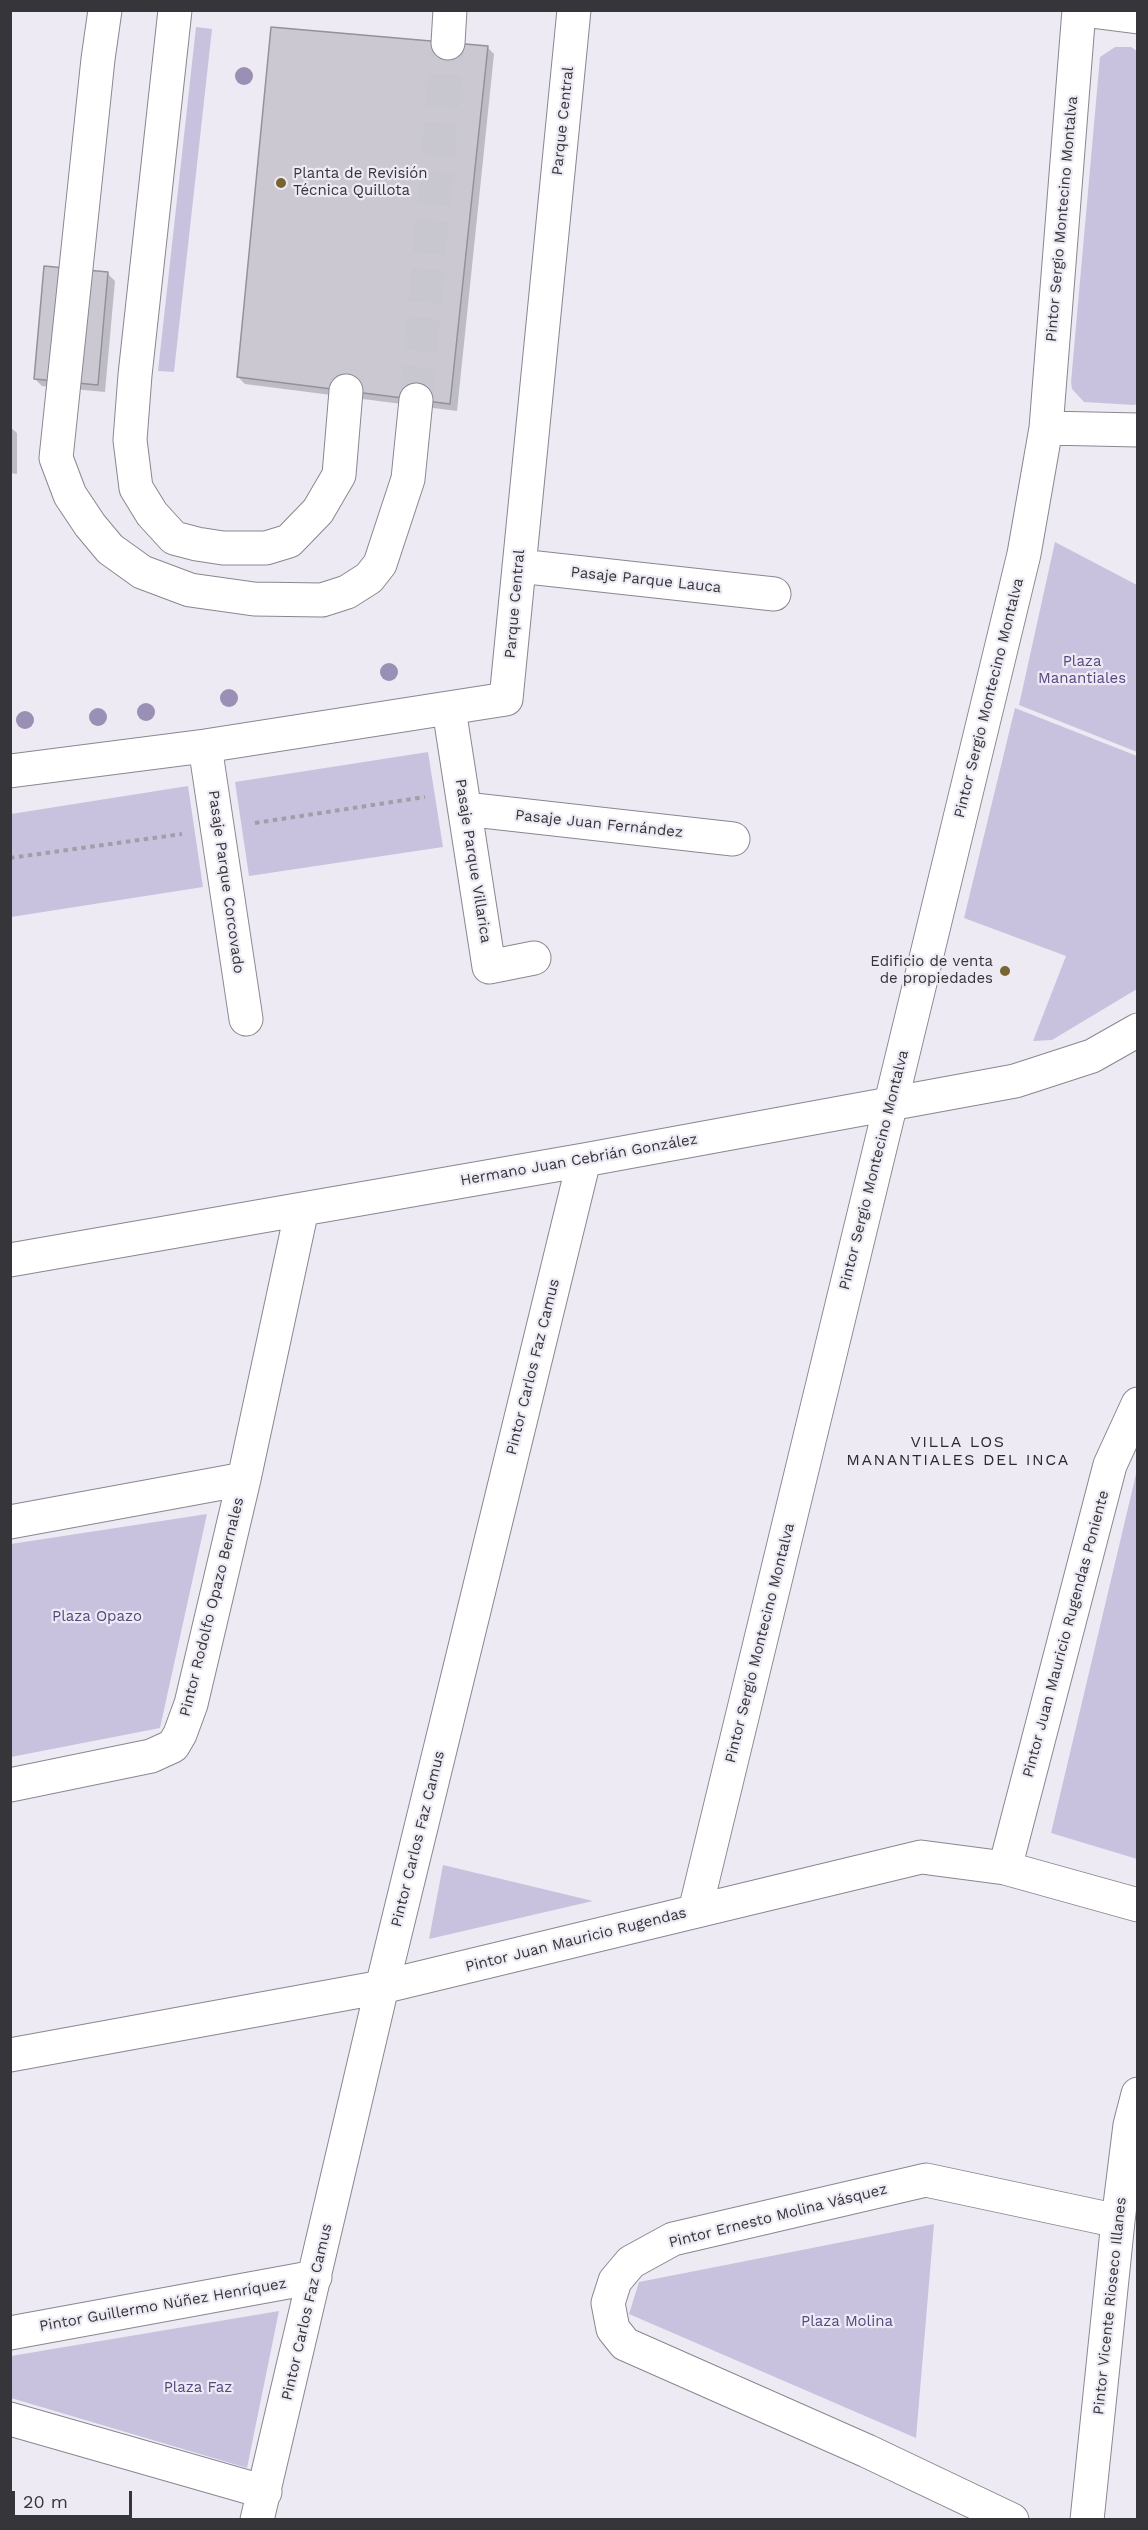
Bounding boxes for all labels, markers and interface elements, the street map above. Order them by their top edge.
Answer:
street label: Parque Central [548,66,578,176]
street label: Pintor Sergio Montecino Montalva [1042,95,1082,343]
place label: Planta de Revisión Técnica Quillota [293,165,428,200]
marker: Planta de Revisión Técnica Quillota [274,176,288,190]
street label: Parque Central [501,549,529,659]
street label: Pasaje Parque Lauca [570,563,722,597]
street label: Pintor Sergio Montecino Montalva [950,576,1028,820]
park label: Plaza Manantiales [1038,653,1126,688]
street label: Pasaje Parque Villarica [451,778,495,944]
street label: Pasaje Parque Corcovado [204,789,248,975]
street label: Pasaje Juan Fernández [514,806,684,842]
place label: Edificio de venta de propiedades [870,953,993,988]
marker: Edificio de venta de propiedades [998,964,1012,978]
street label: Pintor Sergio Montecino Montalva [835,1048,913,1292]
street label: Hermano Juan Cebrián González [459,1130,699,1190]
street label: Pintor Carlos Faz Camus [502,1277,564,1457]
district label: VILLA LOS MANANTIALES DEL INCA [846,1432,1070,1470]
street label: Pintor Juan Mauricio Rugendas Poniente [1019,1489,1113,1779]
street label: Pintor Rodolfo Opazo Bernales [176,1496,248,1718]
street label: Pintor Sergio Montecino Montalva [721,1521,799,1765]
park label: Plaza Opazo [52,1608,142,1626]
street label: Pintor Carlos Faz Camus [387,1749,449,1929]
street label: Pintor Juan Mauricio Rugendas [464,1904,688,1976]
street label: Pintor Ernesto Molina Vásquez [667,2180,889,2252]
street label: Pintor Vicente Rioseco Illanes [1090,2196,1130,2416]
street label: Pintor Carlos Faz Camus [278,2222,336,2402]
street label: Pintor Guillermo Núñez Henríquez [38,2274,288,2336]
park label: Plaza Molina [801,2313,893,2331]
park label: Plaza Faz [164,2379,232,2397]
scale bar [15,2479,135,2517]
text: 20 m [23,2491,68,2512]

